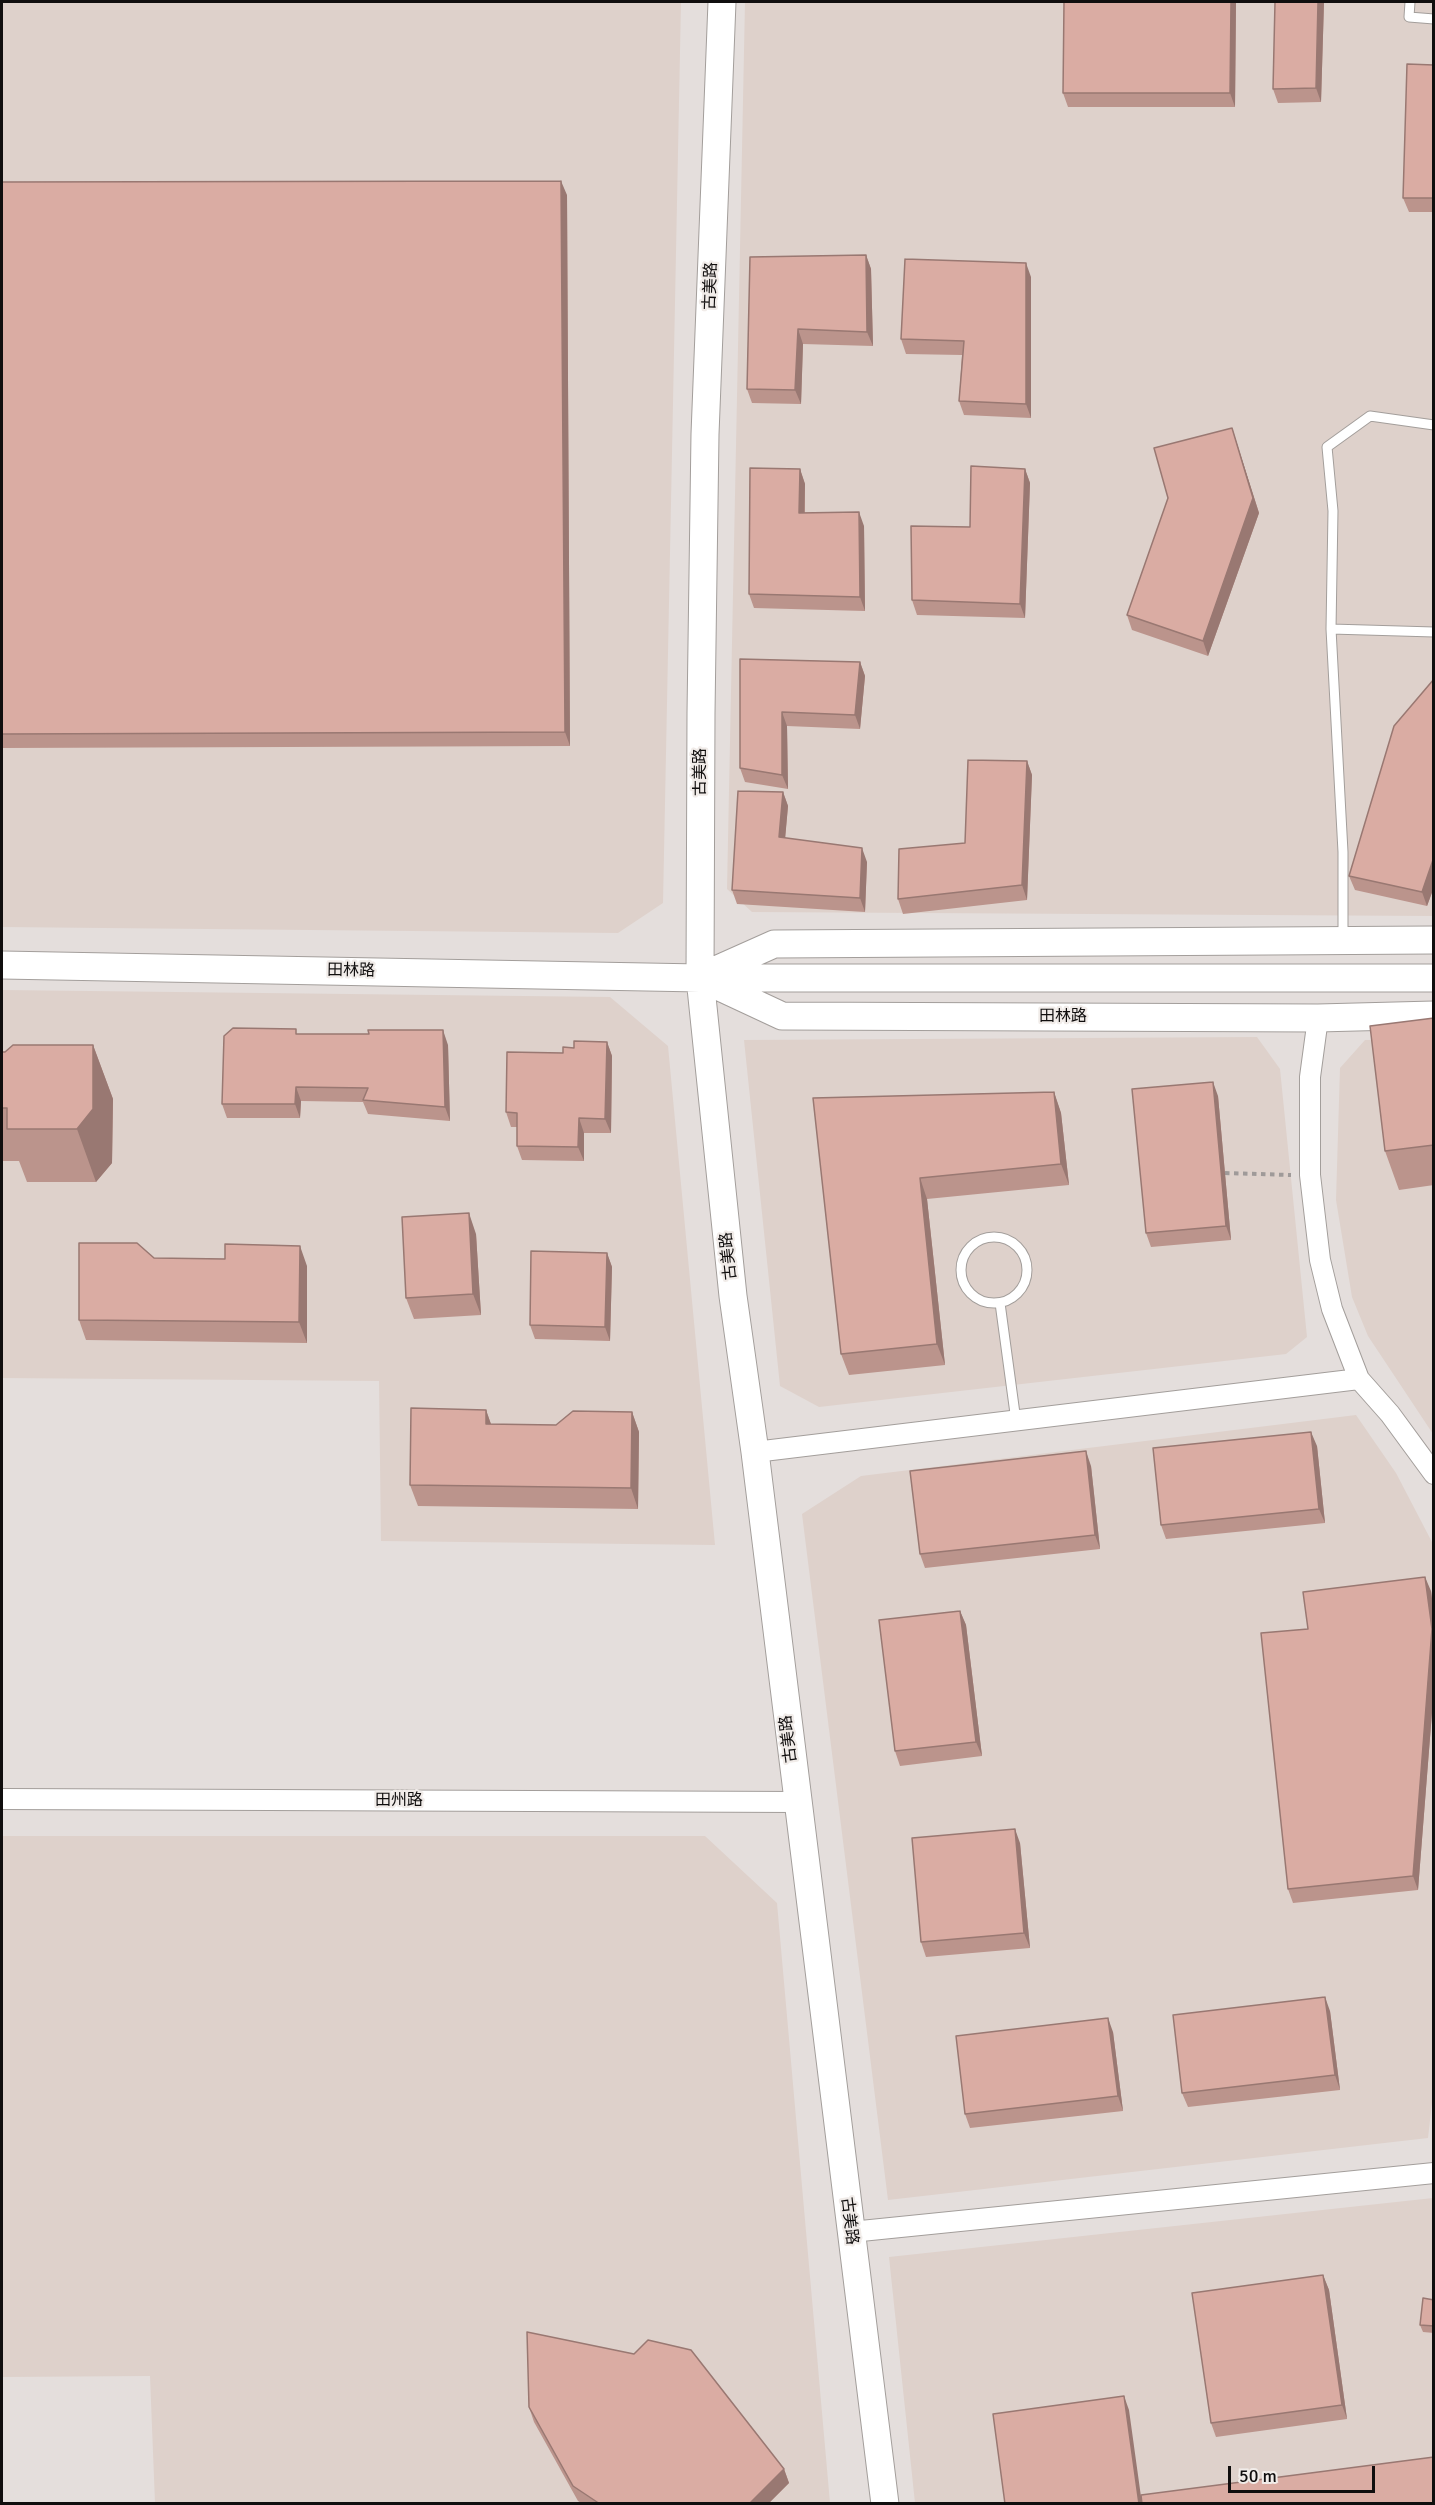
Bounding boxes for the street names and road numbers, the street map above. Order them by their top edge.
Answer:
street label: 古美路 [701,262,721,310]
street label: 古美路 [691,748,711,796]
street label: 田林路 [327,961,375,981]
street label: 田林路 [1039,1007,1087,1027]
street label: 古美路 [717,1231,741,1281]
street label: 古美路 [777,1714,801,1764]
street label: 田州路 [375,1791,423,1811]
street label: 古美路 [837,2196,861,2246]

